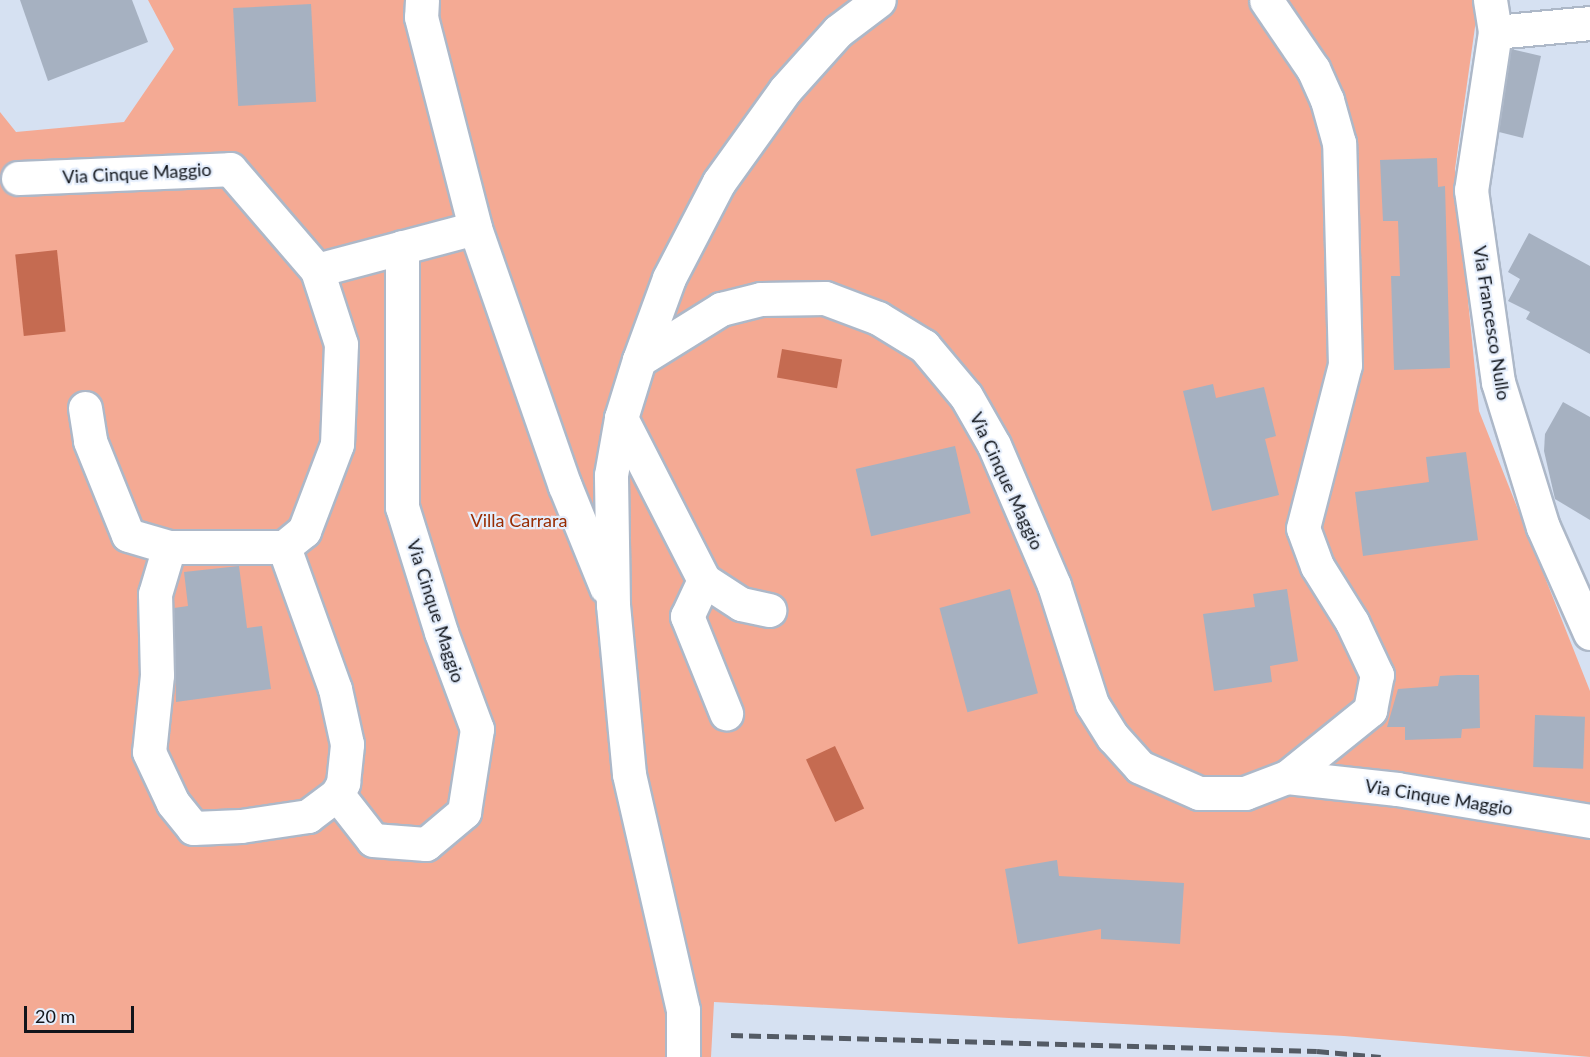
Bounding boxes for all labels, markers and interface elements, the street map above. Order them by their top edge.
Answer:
street label: Via Cinque Maggio [62,158,212,188]
street label: Via Francesco Nullo [1469,244,1515,402]
street label: Via Cinque Maggio [966,409,1048,553]
park label: Villa Carrara [471,509,567,531]
street label: Via Cinque Maggio [403,537,469,685]
street label: Via Cinque Maggio [1364,775,1514,819]
scale bar [27,994,136,1032]
text: 20 m [35,1005,75,1027]

